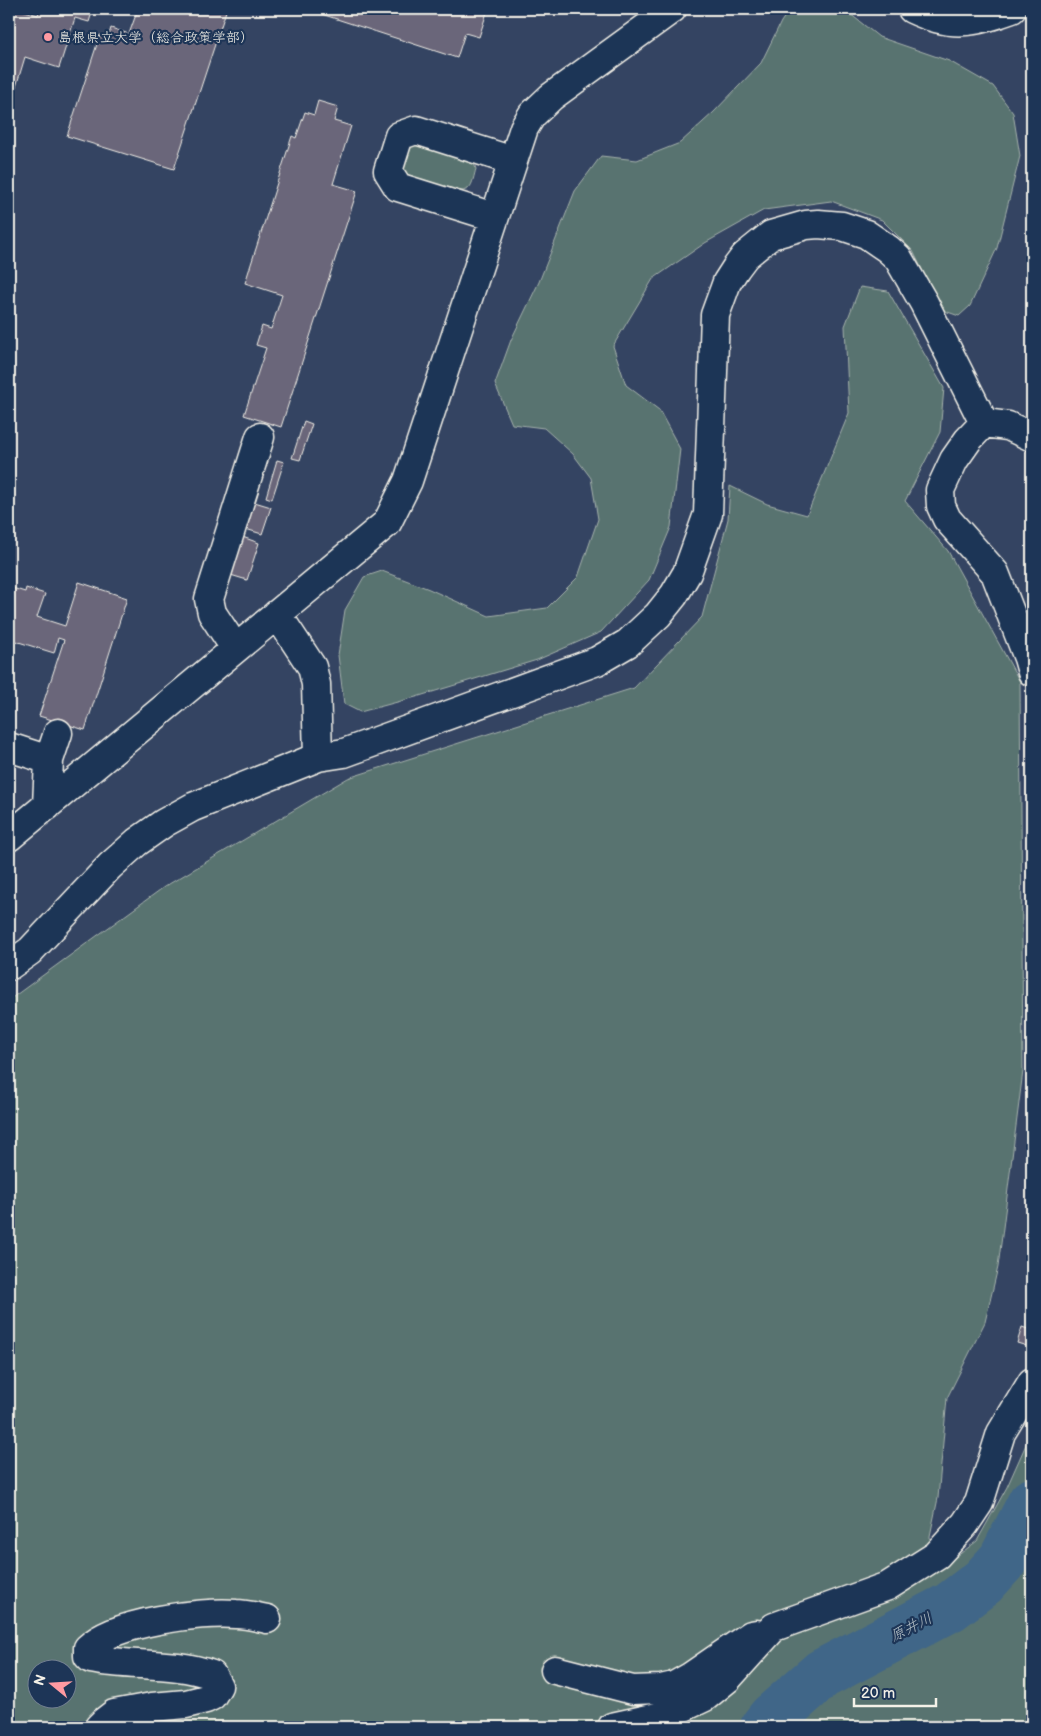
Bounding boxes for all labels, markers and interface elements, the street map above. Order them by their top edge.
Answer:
place label: 島根県立大学（総合政策学部） [58,29,254,46]
marker: 島根県立大学（総合政策学部） [42,31,54,43]
water label: 原井川 [887,1609,936,1646]
north arrow [28,1658,78,1708]
text: N [30,1673,50,1688]
scale bar [854,1676,936,1708]
text: 20 m [861,1684,895,1703]

